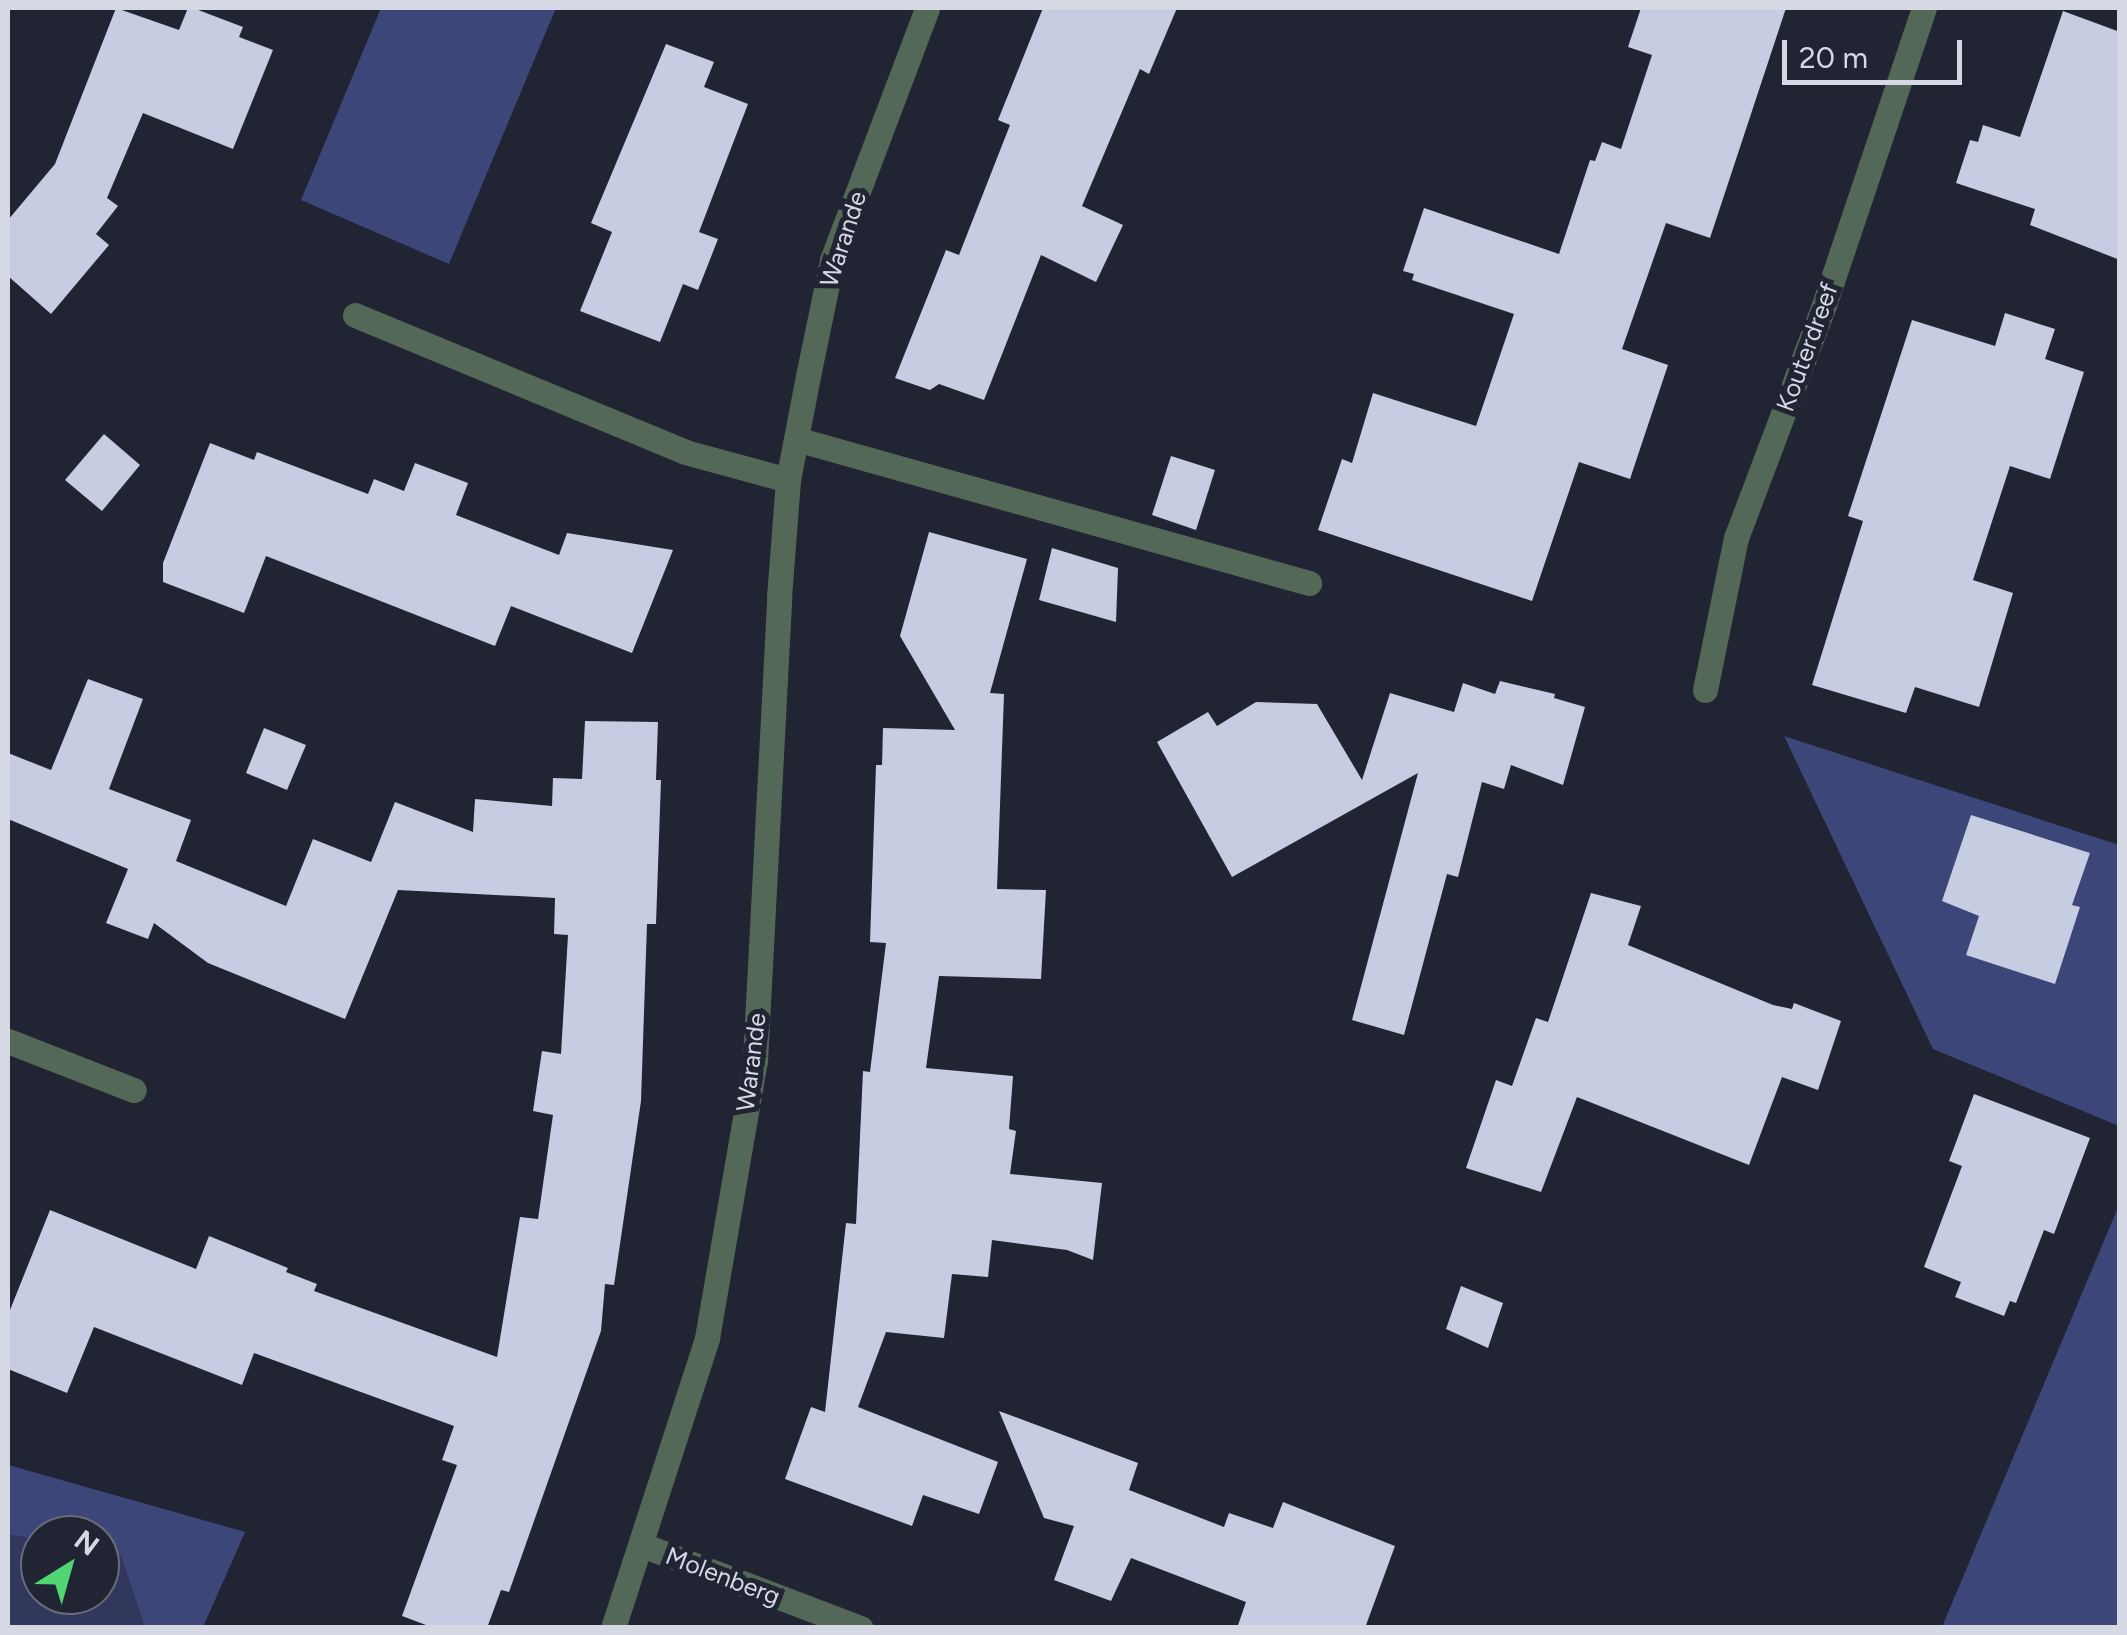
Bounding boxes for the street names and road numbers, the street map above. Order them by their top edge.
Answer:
street label: Warande [813,187,873,291]
street label: Kouterdreef [1770,279,1844,415]
street label: Warande [730,1011,772,1113]
street label: Molenberg [662,1540,784,1612]

